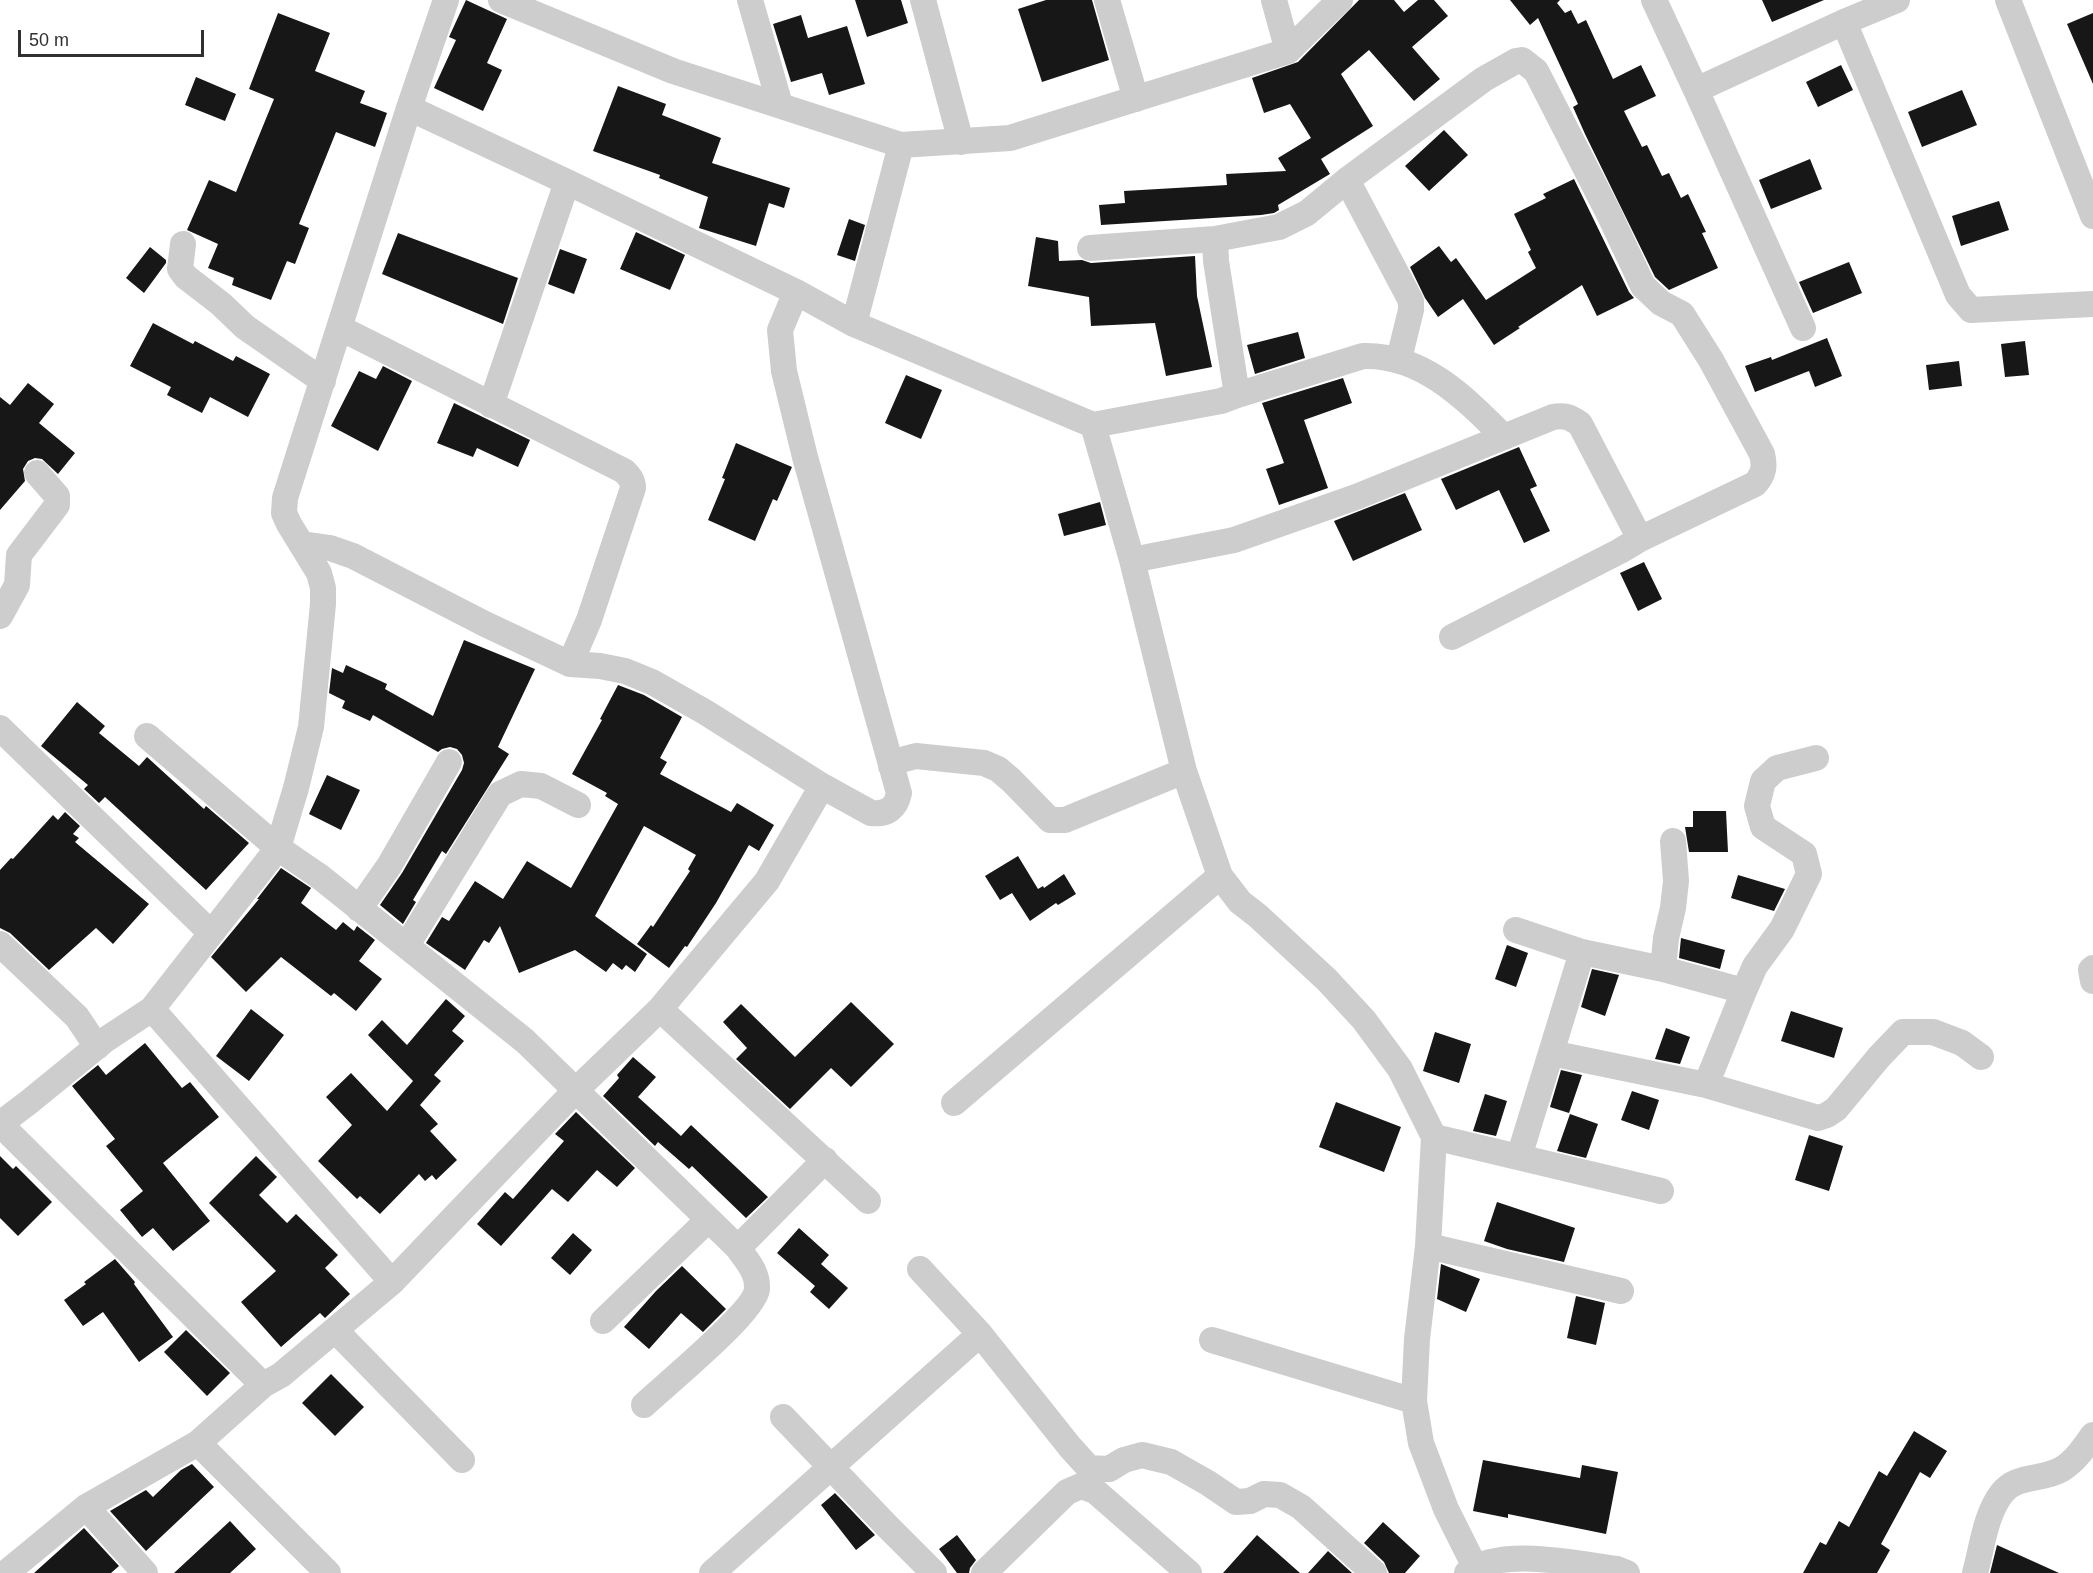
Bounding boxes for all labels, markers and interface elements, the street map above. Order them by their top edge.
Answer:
scale bar [21,18,207,56]
text: 50 m [29,30,69,50]

